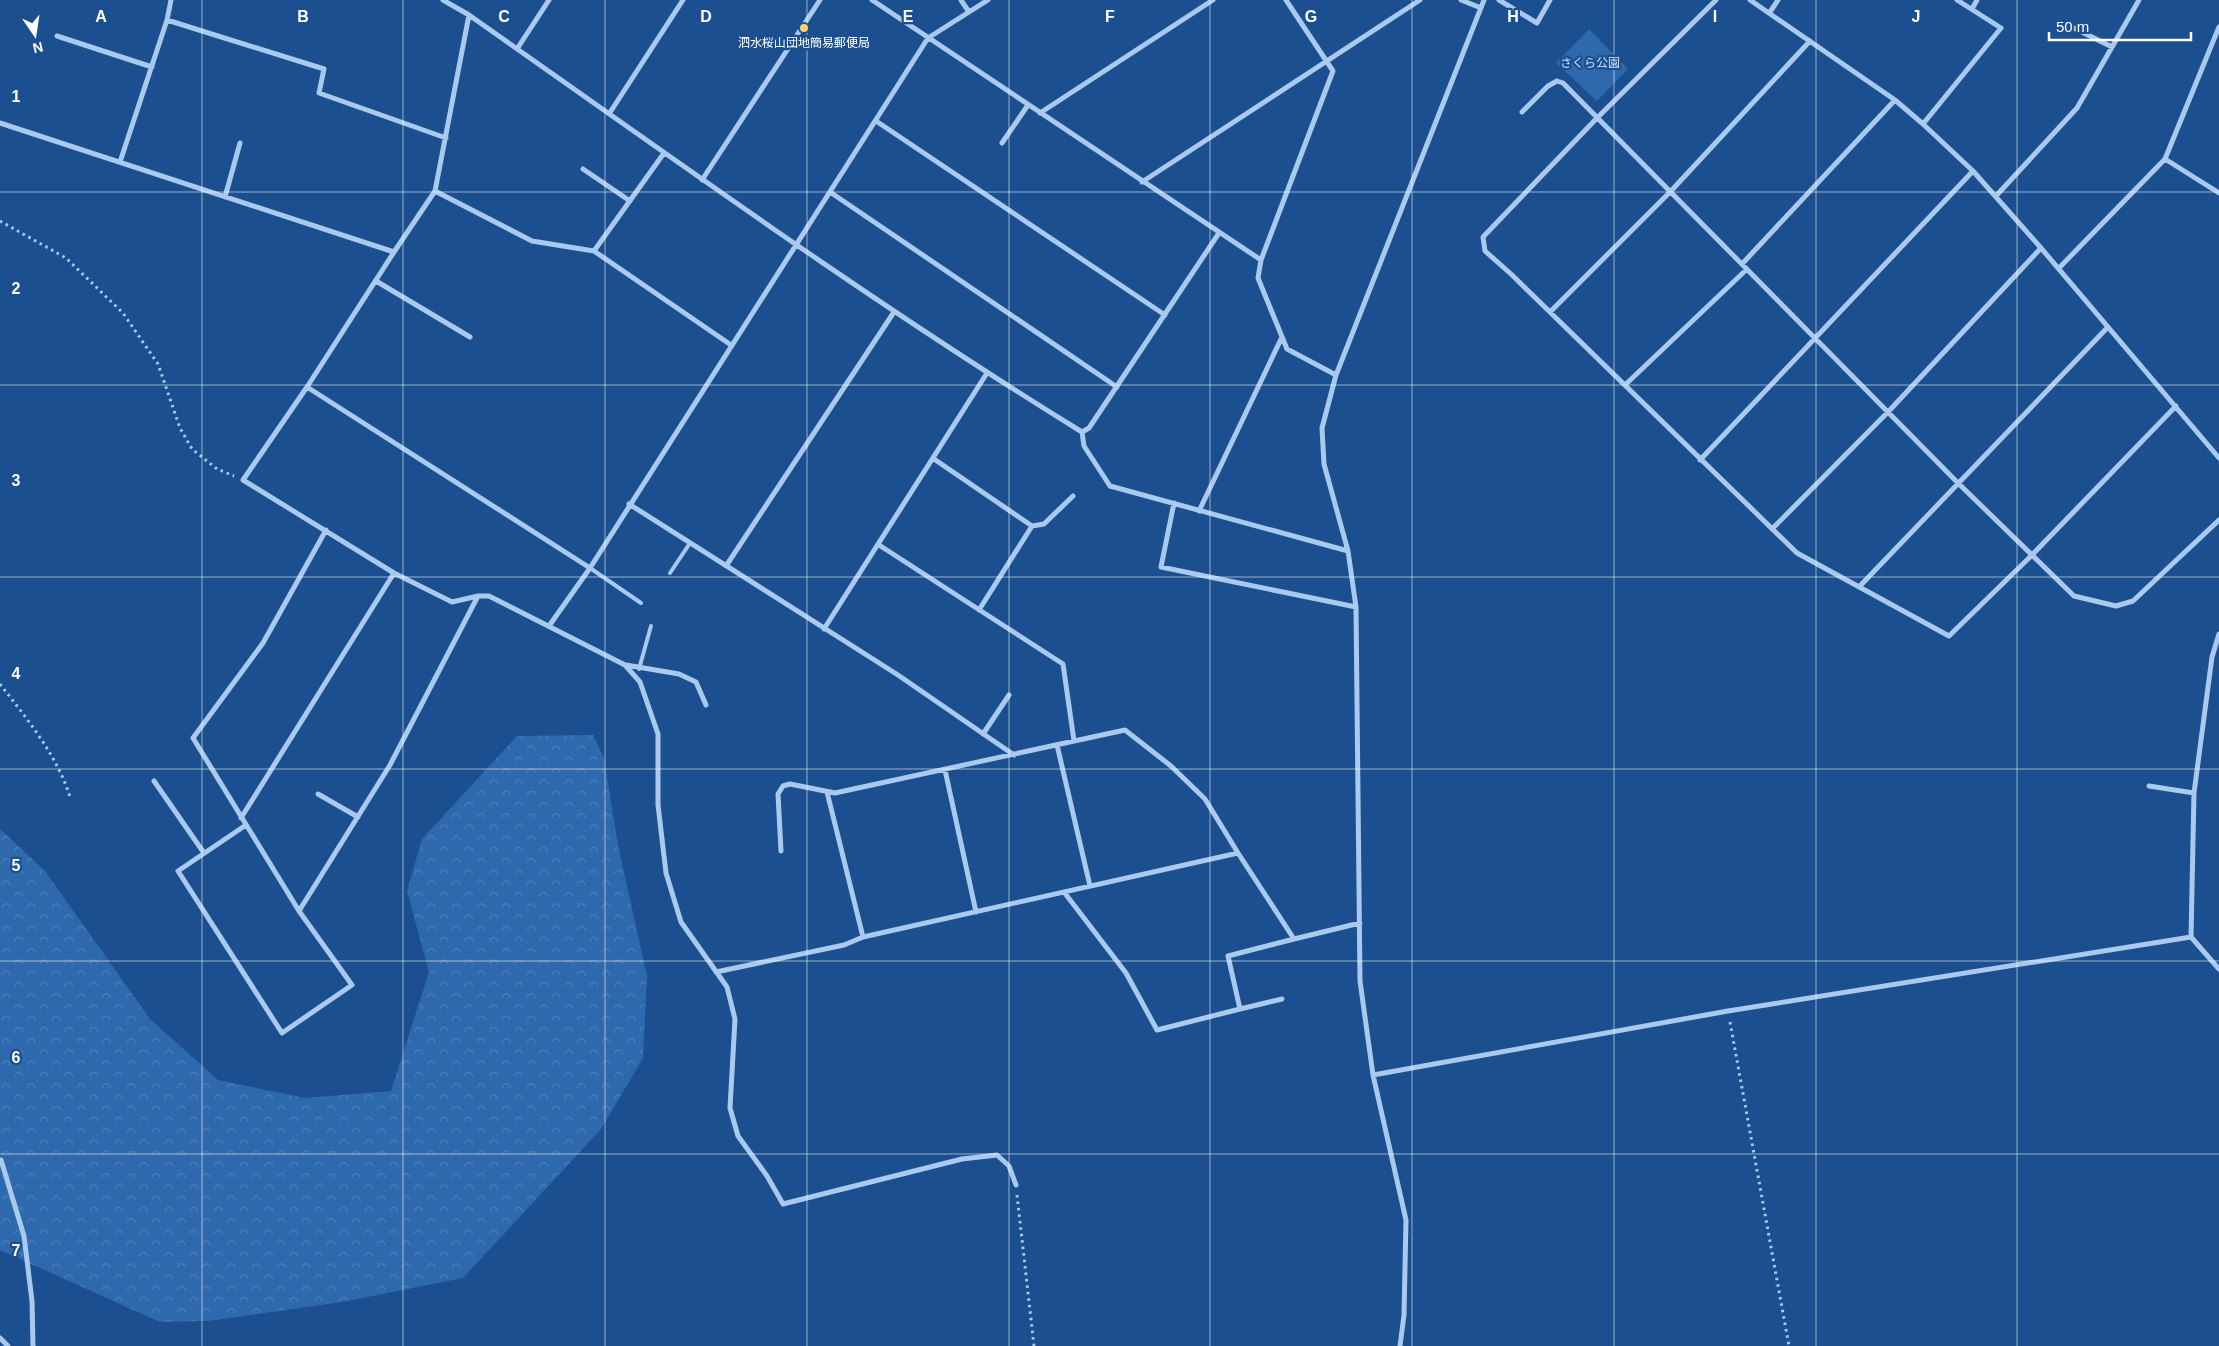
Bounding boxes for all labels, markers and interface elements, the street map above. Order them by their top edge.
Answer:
text: A [95,8,107,25]
text: B [297,8,309,25]
text: C [498,8,510,25]
text: D [700,8,712,25]
text: E [903,8,914,25]
text: F [1105,8,1115,25]
text: G [1305,8,1317,25]
text: H [1507,8,1519,25]
text: I [1713,8,1717,25]
text: J [1912,8,1920,25]
north arrow [10,10,60,60]
scale bar [2049,10,2192,42]
text: 50 m [2056,18,2089,35]
marker: 泗水桜山団地簡易郵便局 [798,22,810,34]
place label: 泗水桜山団地簡易郵便局 [738,36,870,50]
text: N [31,39,45,57]
park label: さくら公園 [1560,56,1620,70]
text: 1 [12,88,21,105]
text: 2 [12,280,21,297]
text: 3 [12,472,21,489]
text: 4 [12,665,21,682]
text: 5 [12,857,21,874]
text: 6 [12,1049,21,1066]
text: 7 [12,1242,21,1259]

